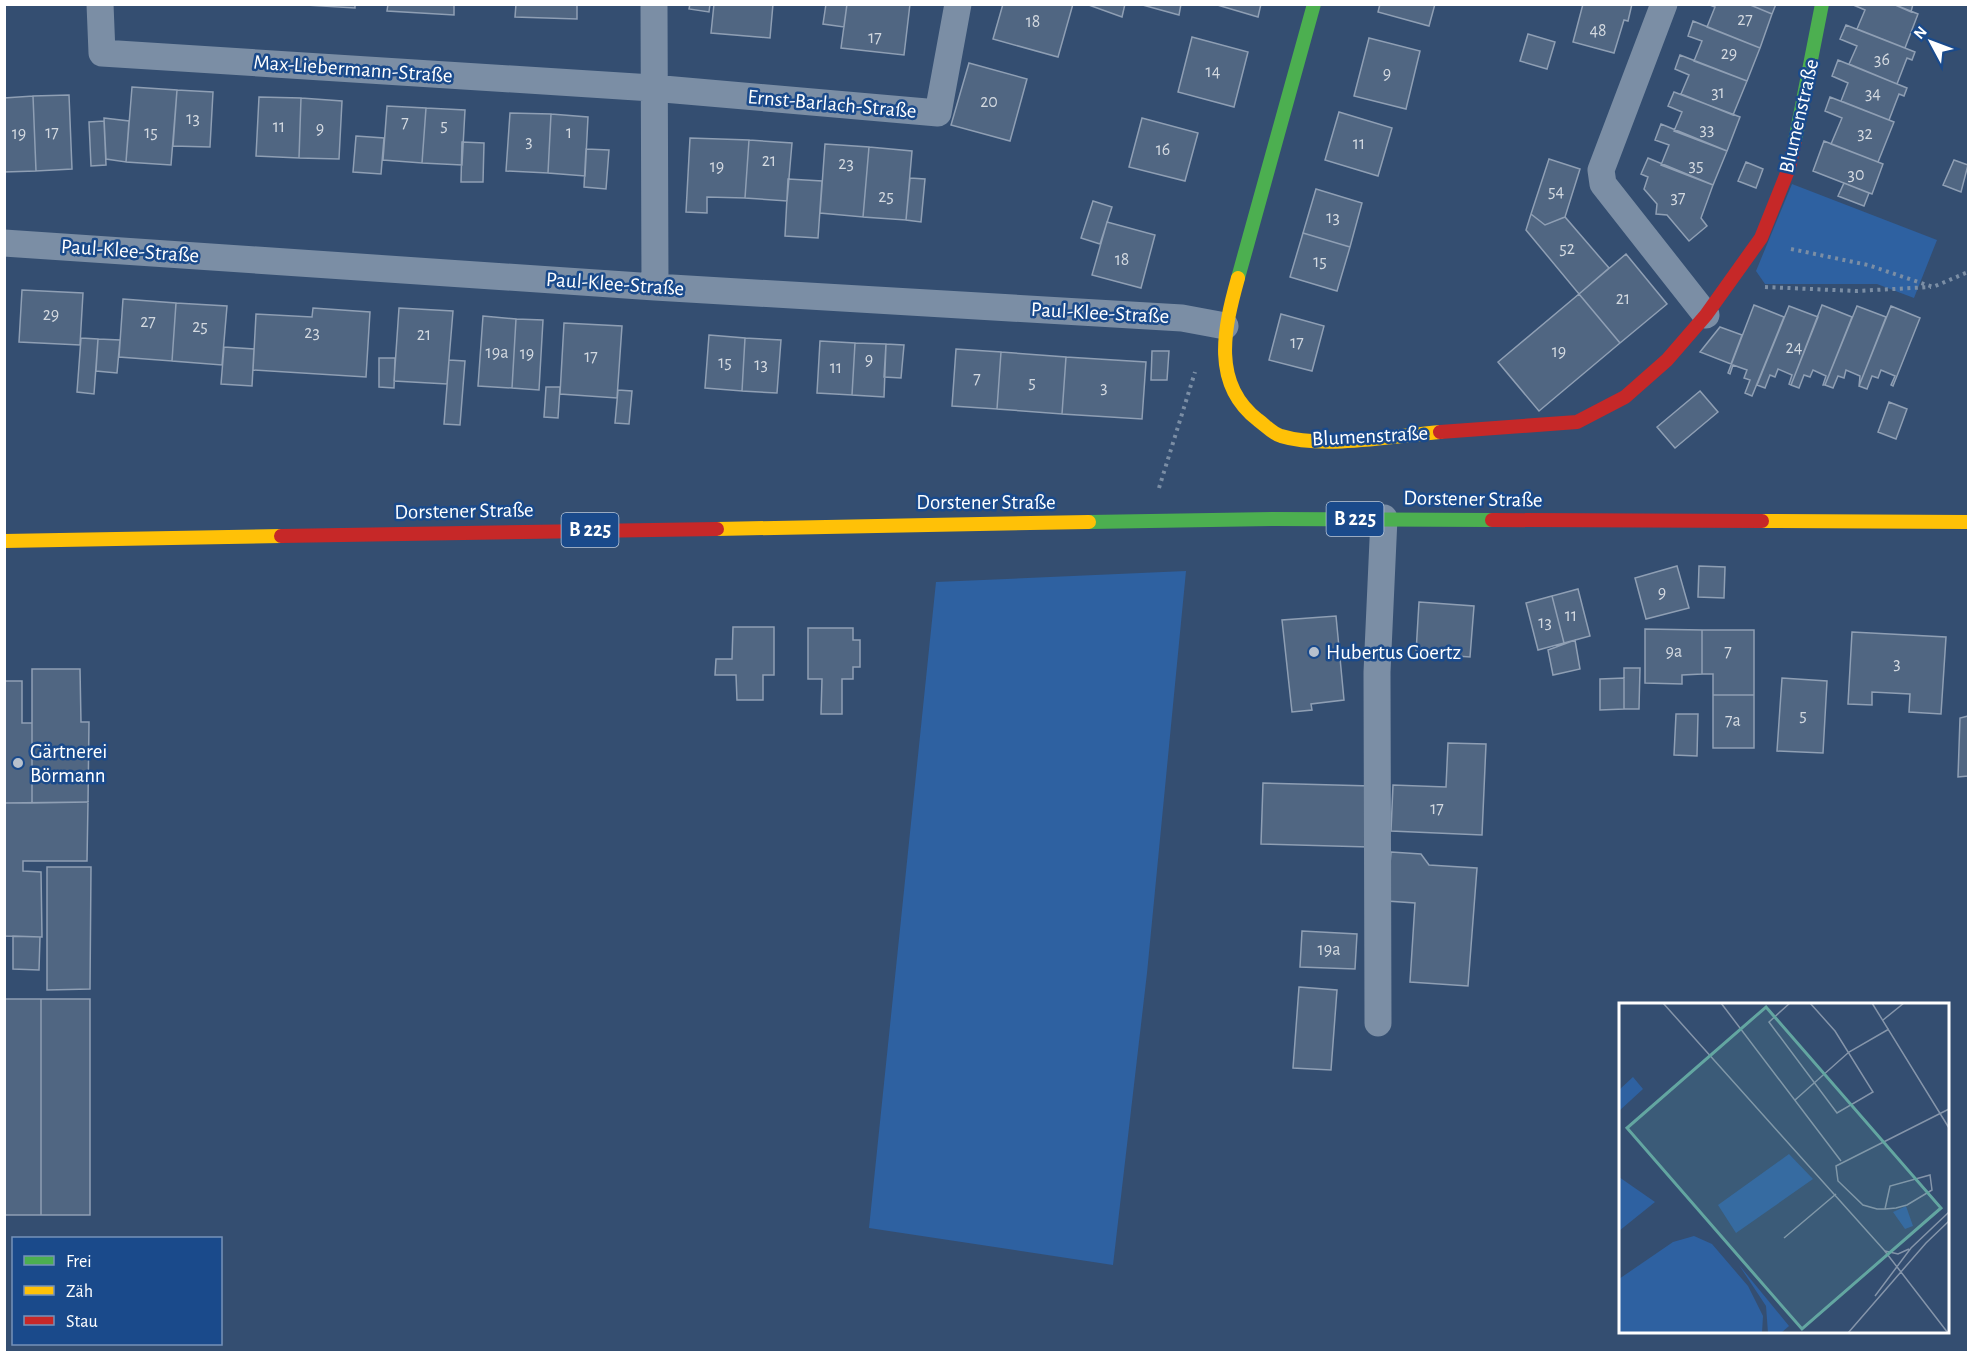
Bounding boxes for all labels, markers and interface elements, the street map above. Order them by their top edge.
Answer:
house number: 27 [1737,11,1753,29]
north arrow [1901,12,1961,72]
house number: 18 [1026,13,1040,31]
house number: 48 [1589,22,1607,40]
text: N [1911,23,1930,42]
house number: 17 [868,29,882,47]
house number: 29 [1721,45,1737,63]
house number: 36 [1874,51,1890,69]
street label: Max-Liebermann-Straße [253,52,453,86]
street label: Blumenstraße [1776,57,1822,175]
house number: 14 [1206,63,1221,81]
house number: 9 [1383,65,1391,83]
house number: 31 [1711,84,1725,102]
house number: 34 [1865,85,1881,103]
street label: Ernst-Barlach-Straße [747,86,917,122]
house number: 20 [980,93,998,111]
house number: 13 [186,110,200,128]
house number: 7 [401,114,409,132]
house number: 5 [440,117,448,135]
house number: 11 [273,118,285,136]
house number: 9 [316,120,324,138]
house number: 33 [1700,121,1714,139]
house number: 17 [45,124,59,142]
house number: 15 [144,124,158,142]
house number: 1 [566,124,572,142]
house number: 19 [12,125,26,143]
house number: 32 [1857,125,1873,143]
house number: 3 [525,133,533,151]
house number: 11 [1353,135,1365,153]
house number: 16 [1156,141,1170,159]
house number: 21 [762,152,776,170]
house number: 23 [838,155,854,173]
house number: 35 [1689,157,1703,175]
house number: 19 [710,158,724,176]
house number: 30 [1848,166,1864,184]
house number: 54 [1548,183,1564,201]
house number: 25 [878,188,894,206]
house number: 37 [1671,189,1685,207]
house number: 13 [1326,209,1340,227]
street label: Paul-Klee-Straße [60,236,200,266]
house number: 52 [1559,240,1575,258]
house number: 18 [1115,251,1129,269]
house number: 15 [1313,253,1327,271]
street label: Paul-Klee-Straße [545,269,685,299]
house number: 21 [1616,290,1630,308]
street label: Paul-Klee-Straße [1030,299,1170,327]
house number: 29 [43,306,59,324]
house number: 27 [140,313,156,331]
house number: 25 [192,318,208,336]
house number: 23 [304,324,320,342]
house number: 21 [417,326,431,344]
house number: 17 [1290,334,1304,352]
house number: 24 [1786,339,1803,357]
house number: 19 [1552,343,1566,361]
house number: 19a [486,344,508,362]
house number: 19 [520,345,534,363]
house number: 17 [584,348,598,366]
house number: 9 [865,351,873,369]
house number: 15 [718,354,732,372]
house number: 13 [754,356,768,374]
house number: 11 [830,359,842,377]
house number: 7 [973,370,981,388]
house number: 5 [1028,374,1036,392]
house number: 3 [1100,379,1108,397]
street label: Blumenstraße [1311,422,1429,450]
street label: Dorstener Straße [1403,487,1543,511]
street label: Dorstener Straße [916,492,1056,513]
street label: Dorstener Straße [394,499,534,523]
road number: B 225 [1326,502,1384,536]
road number: B 225 [562,513,618,547]
house number: 9 [1658,584,1666,602]
house number: 11 [1565,607,1577,625]
house number: 13 [1538,614,1552,632]
place label: Hubertus Goertz [1326,642,1461,663]
house number: 9a [1666,643,1682,661]
house number: 7 [1724,643,1732,661]
marker: Hubertus Goertz [1307,645,1321,659]
house number: 3 [1893,655,1901,673]
house number: 5 [1799,707,1807,725]
house number: 7a [1725,712,1741,730]
place label: Gärtnerei Börmann [30,741,107,786]
marker: Gärtnerei Börmann [11,756,25,770]
house number: 17 [1430,800,1444,818]
house number: 19a [1318,941,1340,959]
inset map [1619,1003,1949,1333]
legend [12,1237,222,1345]
text: Frei [66,1253,92,1271]
text: Zäh [66,1283,93,1301]
text: Stau [66,1313,98,1331]

